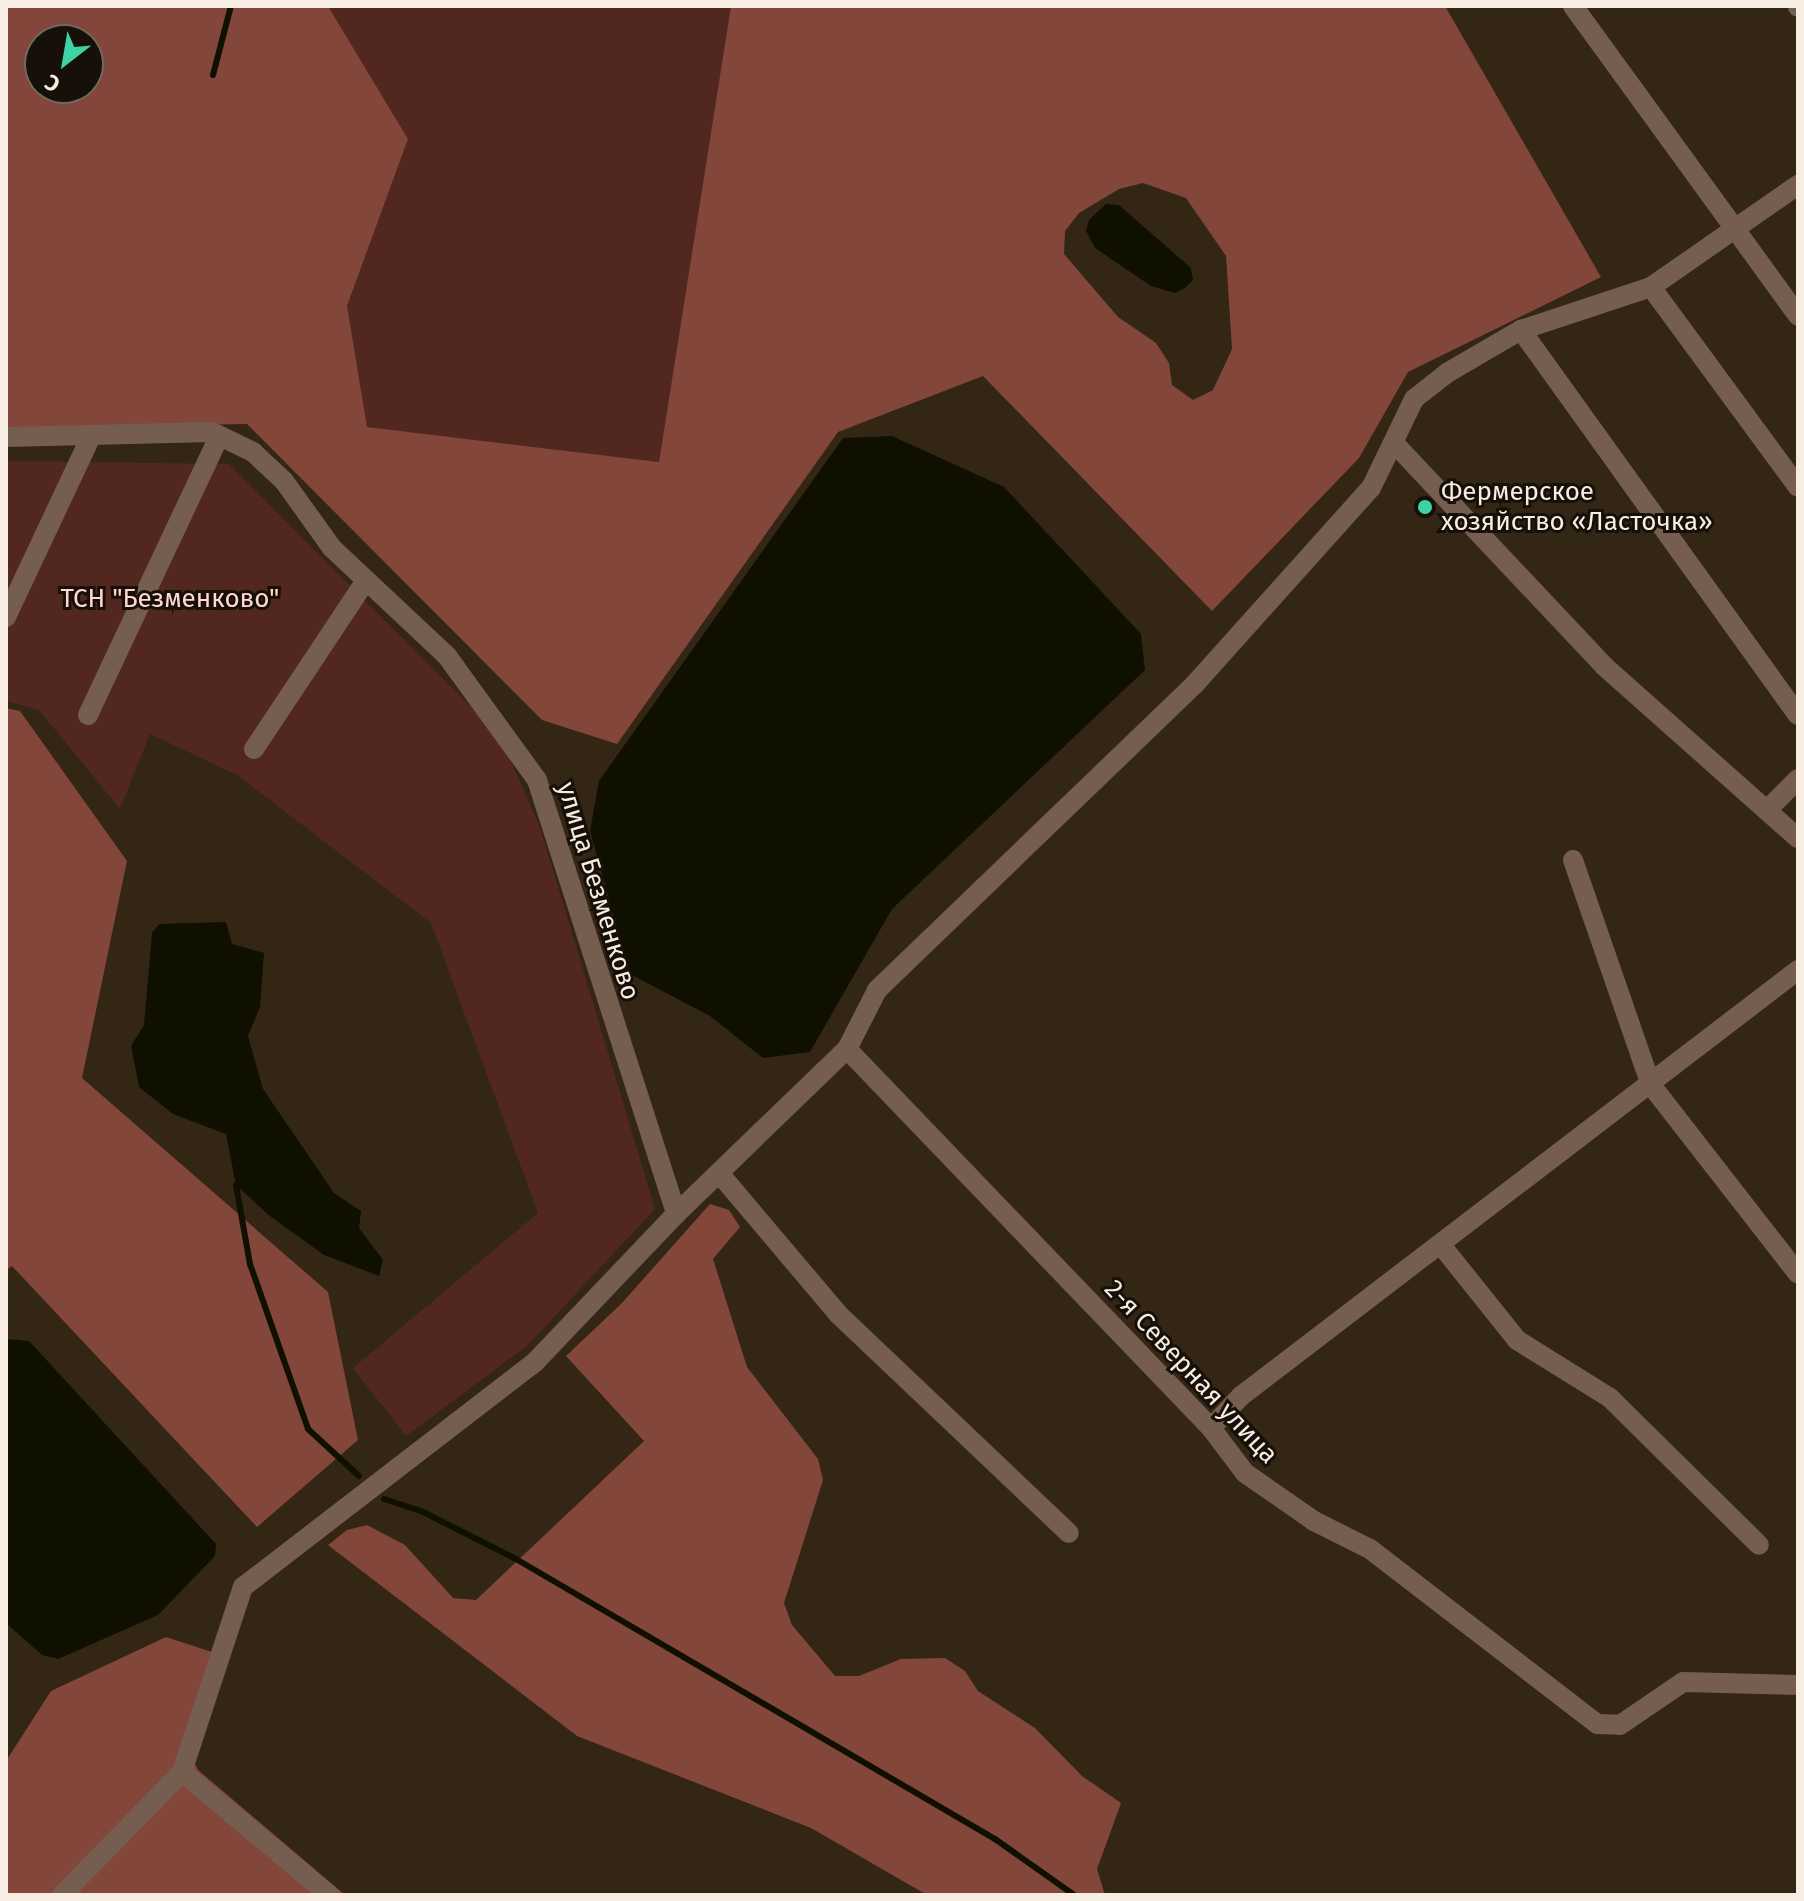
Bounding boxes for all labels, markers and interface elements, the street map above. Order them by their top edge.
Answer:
north arrow [24,24,104,104]
text: С [40,68,65,98]
place label: Фермерское хозяйство «Ласточка» [1441,476,1713,538]
marker: Фермерское хозяйство «Ласточка» [1416,498,1434,516]
park label: ТСН "Безменково" [61,583,279,615]
street label: улица Безменково [550,778,646,1004]
street label: 2-я Северная улица [1098,1274,1284,1470]

